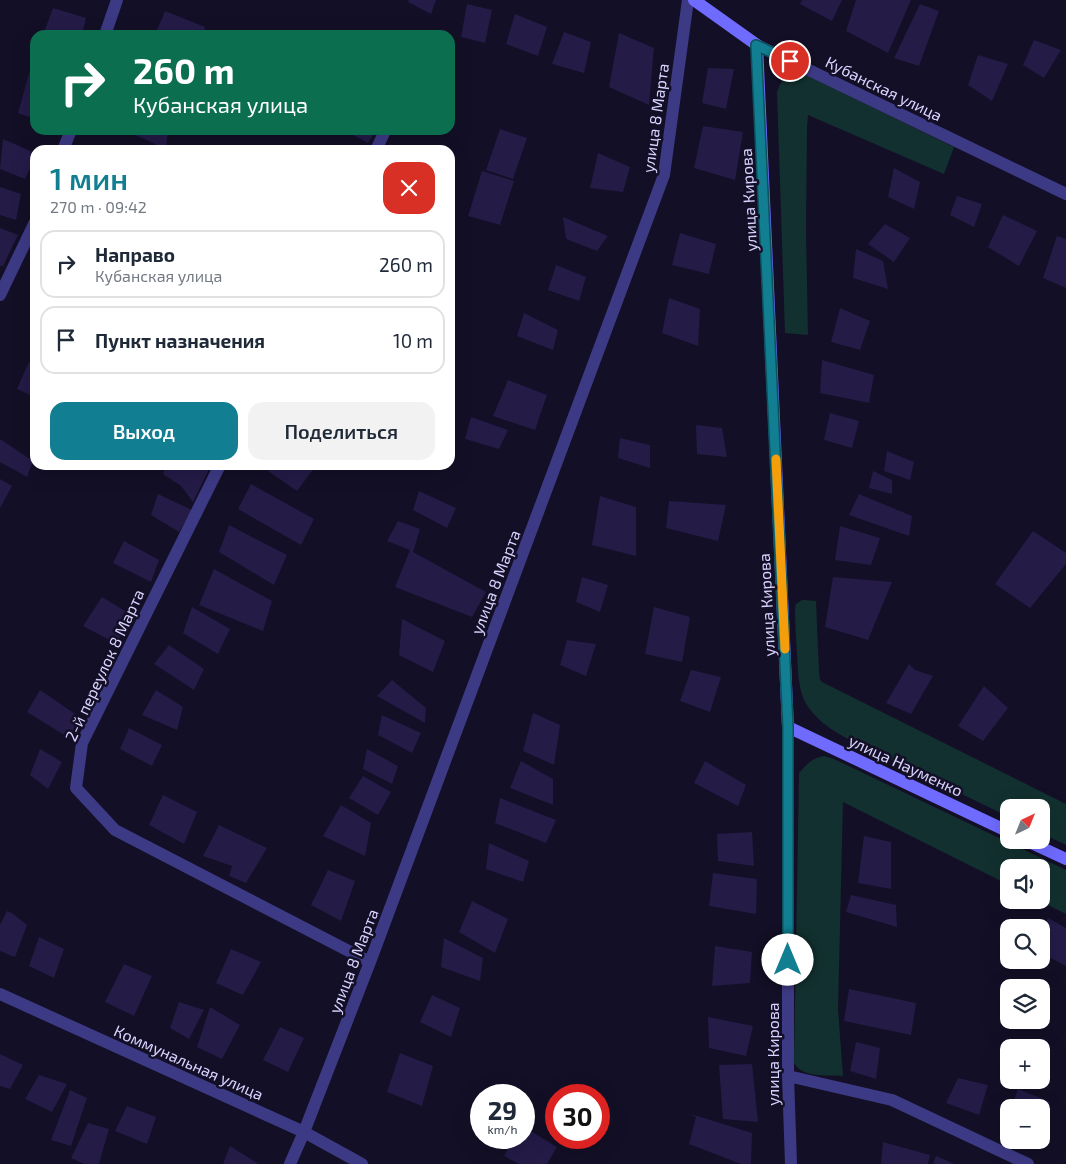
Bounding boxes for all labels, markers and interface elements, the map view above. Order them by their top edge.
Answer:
pin [769,40,811,82]
icon: arrive [776,47,804,75]
text: 260 m [133,49,234,91]
icon: right [50,50,115,115]
street label: Кубанская улица [822,52,945,125]
street label: улица 8 Марта [638,62,673,174]
text: Кубанская улица [133,91,308,117]
street label: улица Кирова [736,148,761,252]
text: 1 мин [50,160,128,196]
button: close [383,162,435,214]
text: 270 m · 09:42 [50,197,147,216]
text: Направо [95,243,175,266]
icon: right [52,250,80,278]
text: 260 m [379,253,433,276]
text: Кубанская улица [95,266,222,285]
icon: arrive [52,326,80,354]
text: Пункт назначения [95,329,265,352]
text: 10 m [393,329,433,352]
button: Выход [50,402,238,460]
button: Поделиться [248,402,435,460]
street label: улица 8 Марта [466,527,525,637]
street label: улица Кирова [754,553,779,657]
street label: 2-й переулок 8 Марта [60,586,148,744]
street label: улица Науменко [845,730,966,801]
north arrow [1000,799,1050,849]
map controls [1000,799,1050,1149]
button: sound [1000,859,1050,909]
street label: улица 8 Марта [324,906,383,1016]
button: search [1000,919,1050,969]
position arrow [761,933,813,985]
button: layers [1000,979,1050,1029]
street label: улица Кирова [763,1002,783,1106]
street label: Коммунальная улица [111,1020,267,1104]
button: + [1000,1039,1050,1089]
speed limit sign: 30 [545,1084,610,1149]
text: 29 [488,1095,517,1125]
button: − [1000,1099,1050,1149]
text: km/h [488,1122,517,1136]

